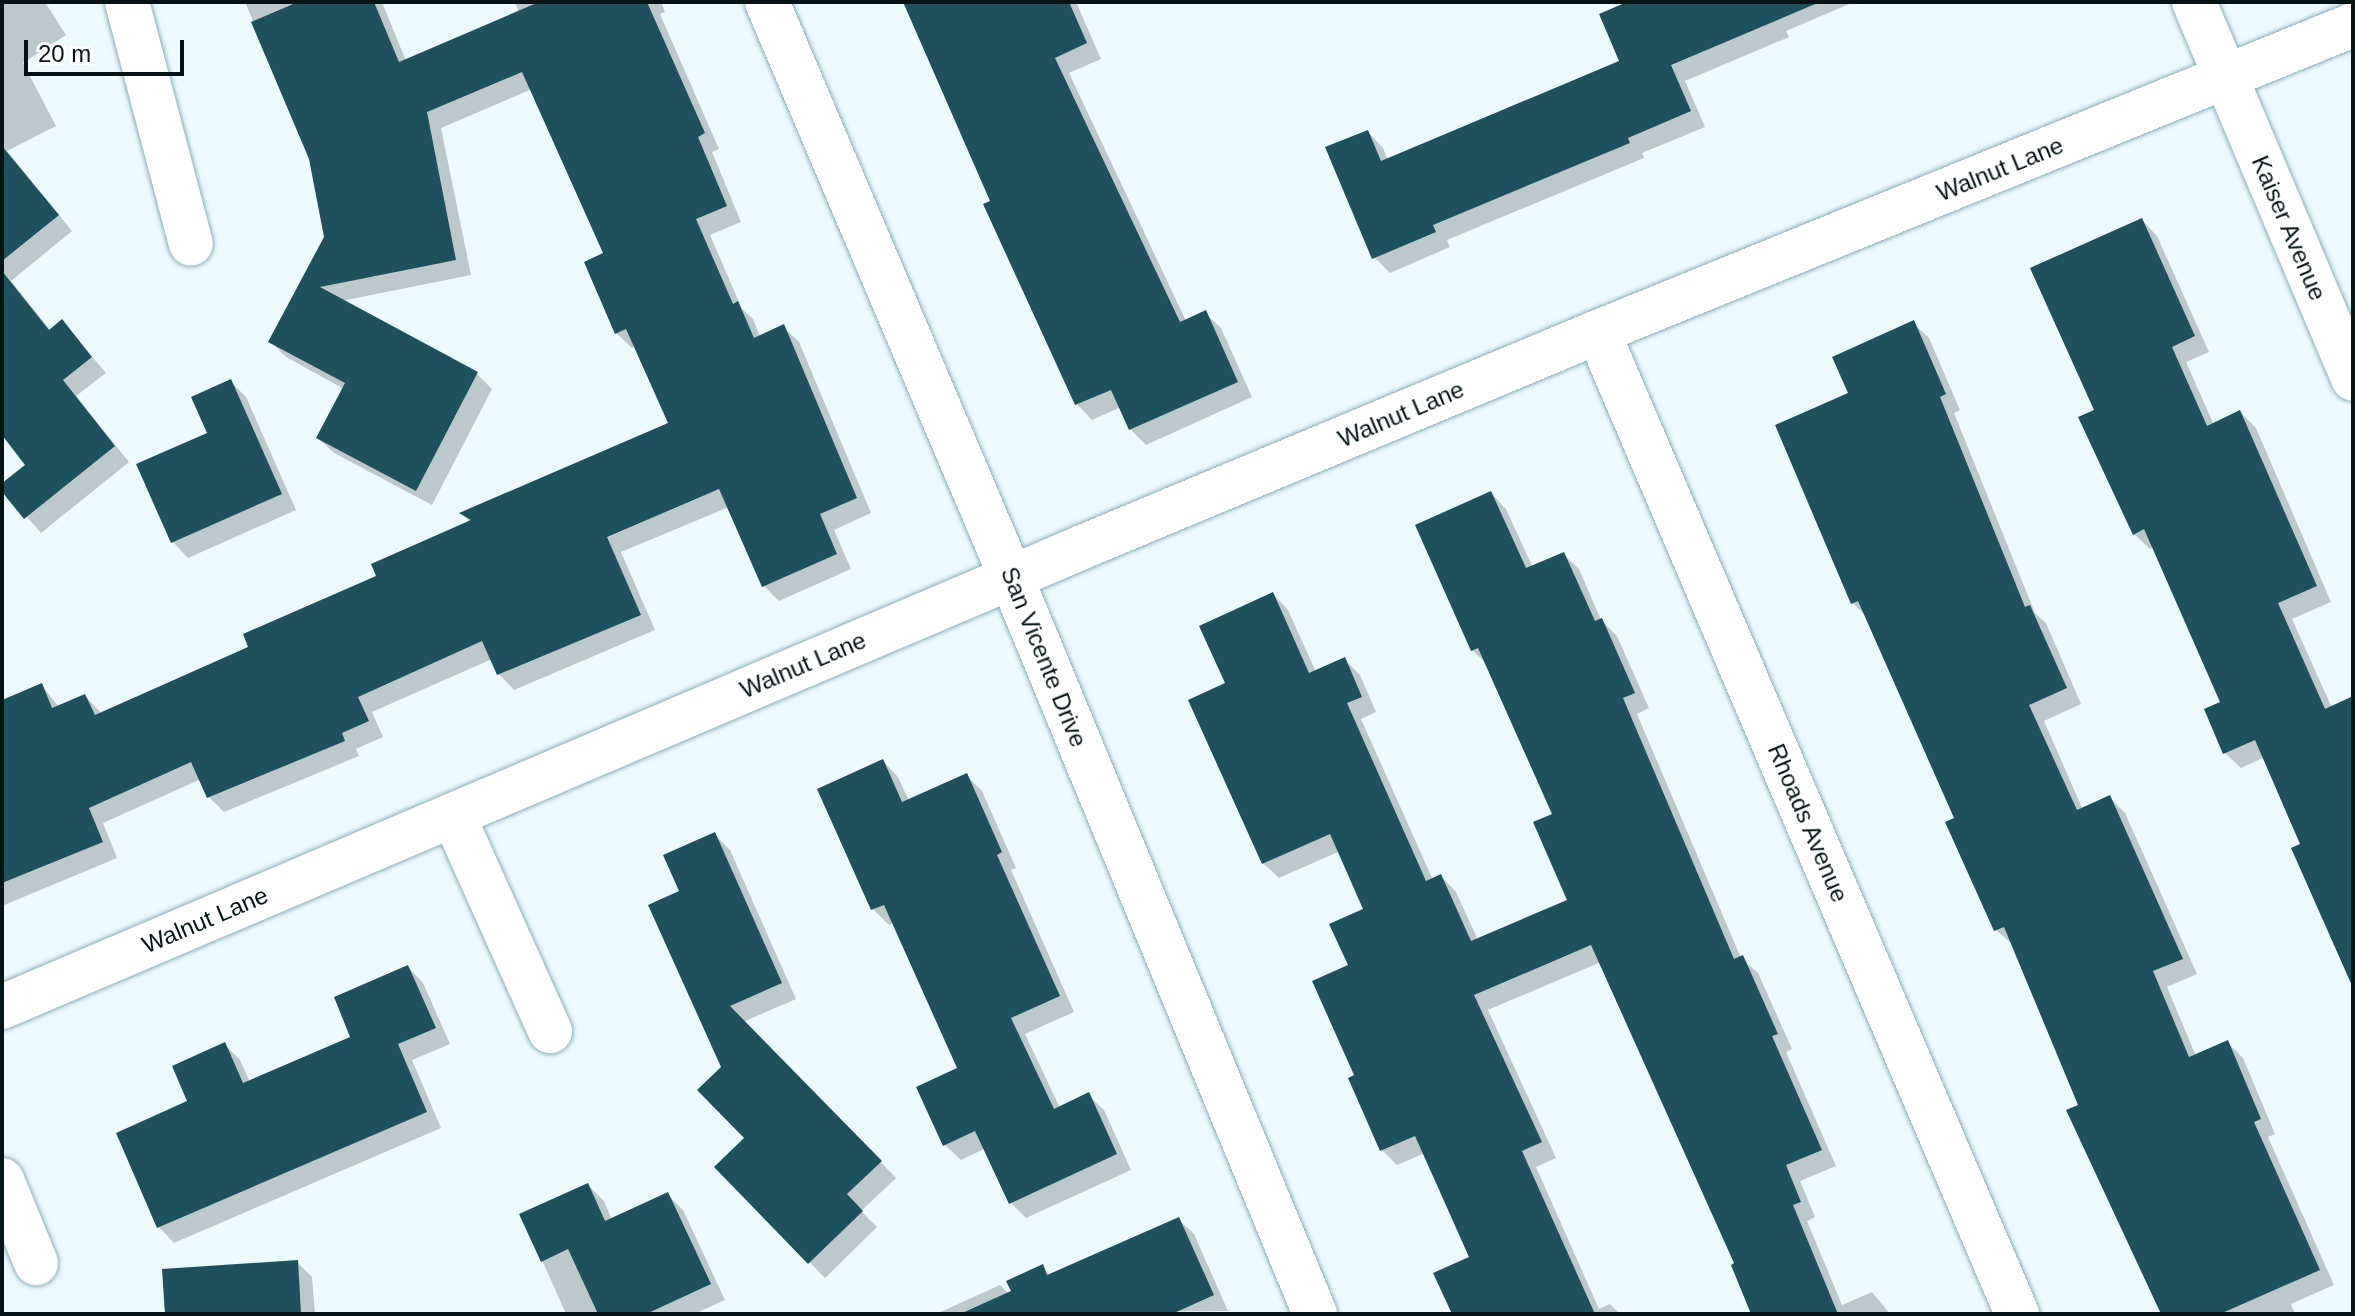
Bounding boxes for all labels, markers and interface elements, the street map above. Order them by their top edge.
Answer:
scale bar [28,24,188,74]
text: 20 m [38,40,91,67]
street label: Walnut Lane [1933,131,2067,207]
street label: Kaiser Avenue [2245,151,2333,305]
street label: Walnut Lane [1334,375,1468,453]
street label: San Vicente Drive [995,563,1093,751]
street label: Walnut Lane [736,626,870,704]
street label: Rhoads Avenue [1761,739,1855,907]
street label: Walnut Lane [138,881,272,959]

